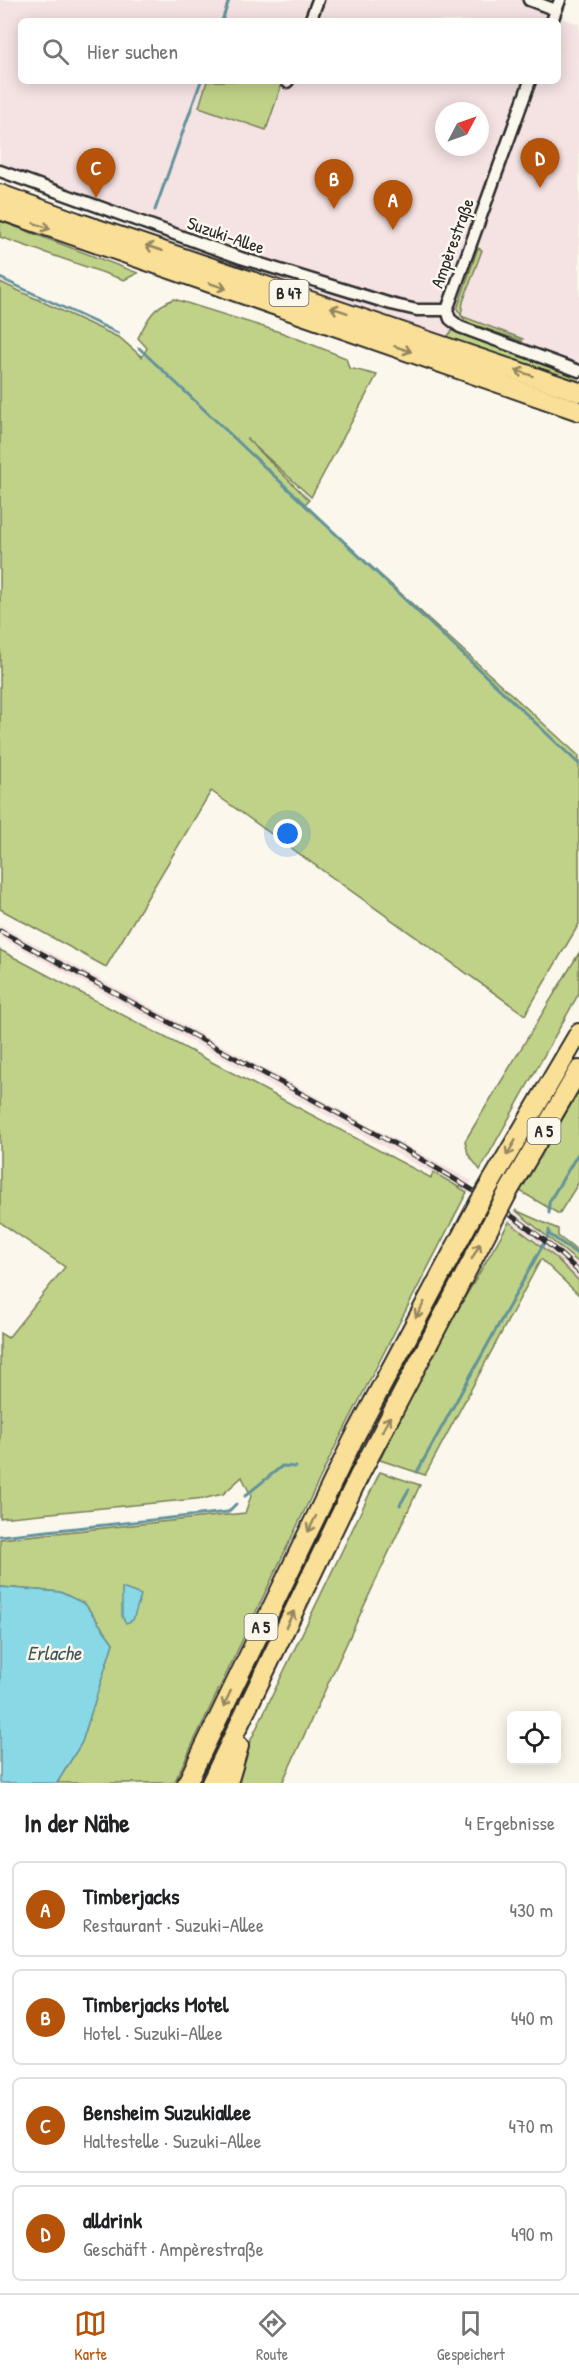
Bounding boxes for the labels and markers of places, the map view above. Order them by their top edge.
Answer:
pin: D [520,138,560,188]
pin: C [76,148,116,198]
pin: B [314,160,354,209]
pin: A [374,180,412,230]

